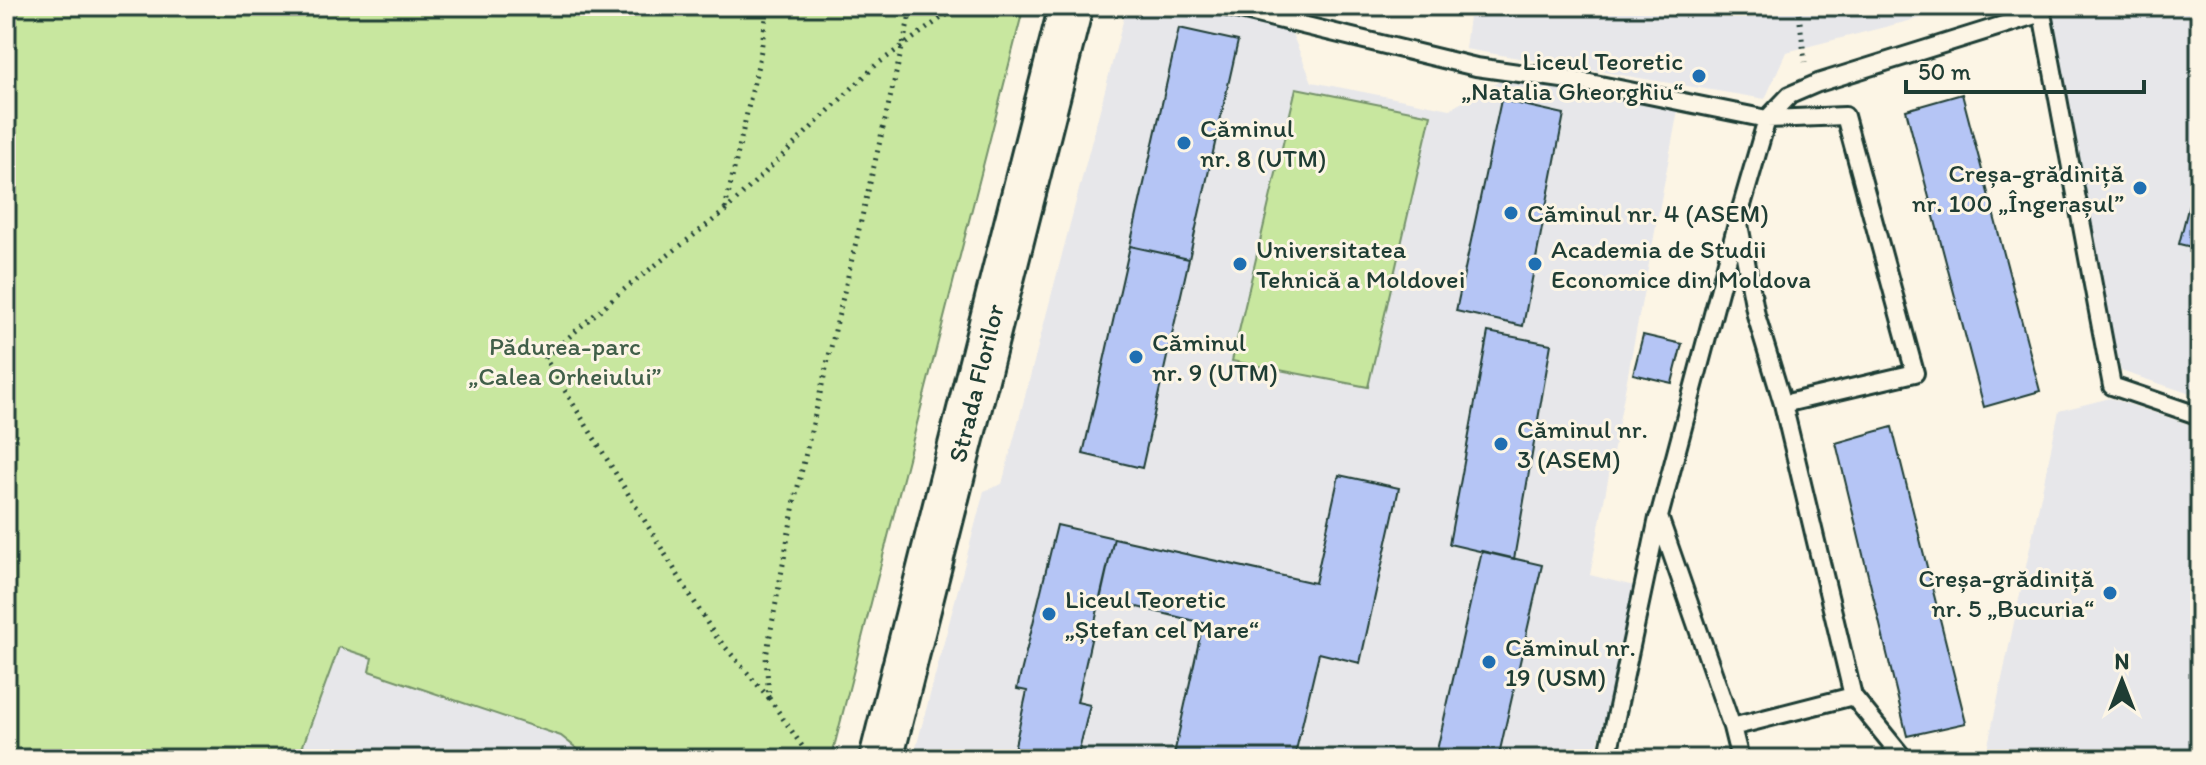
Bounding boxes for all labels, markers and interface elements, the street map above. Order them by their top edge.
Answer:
scale bar [1906,44,2144,94]
place label: Liceul Teoretic „Natalia Gheorghiu“ [1461,45,1683,107]
text: 50 m [1918,57,1971,86]
marker: Liceul Teoretic „Natalia Gheorghiu“ [1690,67,1708,85]
place label: Căminul nr. 8 (UTM) [1200,112,1327,174]
marker: Căminul nr. 8 (UTM) [1175,134,1193,152]
place label: Creșa-grădiniță nr. 100 „Îngerașul” [1912,157,2124,219]
marker: Creșa-grădiniță nr. 100 „Îngerașul” [2131,179,2149,197]
place label: Căminul nr. 4 (ASEM) [1527,197,1769,229]
marker: Căminul nr. 4 (ASEM) [1502,204,1520,222]
place label: Universitatea Tehnică a Moldovei [1256,233,1465,295]
place label: Academia de Studii Economice din Moldova [1551,233,1811,295]
marker: Universitatea Tehnică a Moldovei [1231,255,1249,273]
marker: Academia de Studii Economice din Moldova [1526,255,1544,273]
street label: Strada Florilor [941,300,1011,465]
place label: Căminul nr. 9 (UTM) [1152,326,1278,388]
park label: Pădurea-parc „Calea Orheiului” [469,330,661,392]
marker: Căminul nr. 9 (UTM) [1127,348,1145,366]
place label: Căminul nr. 3 (ASEM) [1517,413,1648,475]
marker: Căminul nr. 3 (ASEM) [1492,435,1510,453]
place label: Creșa-grădiniță nr. 5 „Bucuria“ [1918,562,2094,624]
place label: Liceul Teoretic „Ștefan cel Mare“ [1065,583,1259,645]
marker: Creșa-grădiniță nr. 5 „Bucuria“ [2101,584,2119,602]
marker: Liceul Teoretic „Ștefan cel Mare“ [1040,605,1058,623]
place label: Căminul nr. 19 (USM) [1505,631,1636,693]
north arrow [2082,641,2162,721]
text: N [2115,648,2129,675]
marker: Căminul nr. 19 (USM) [1480,653,1498,671]

